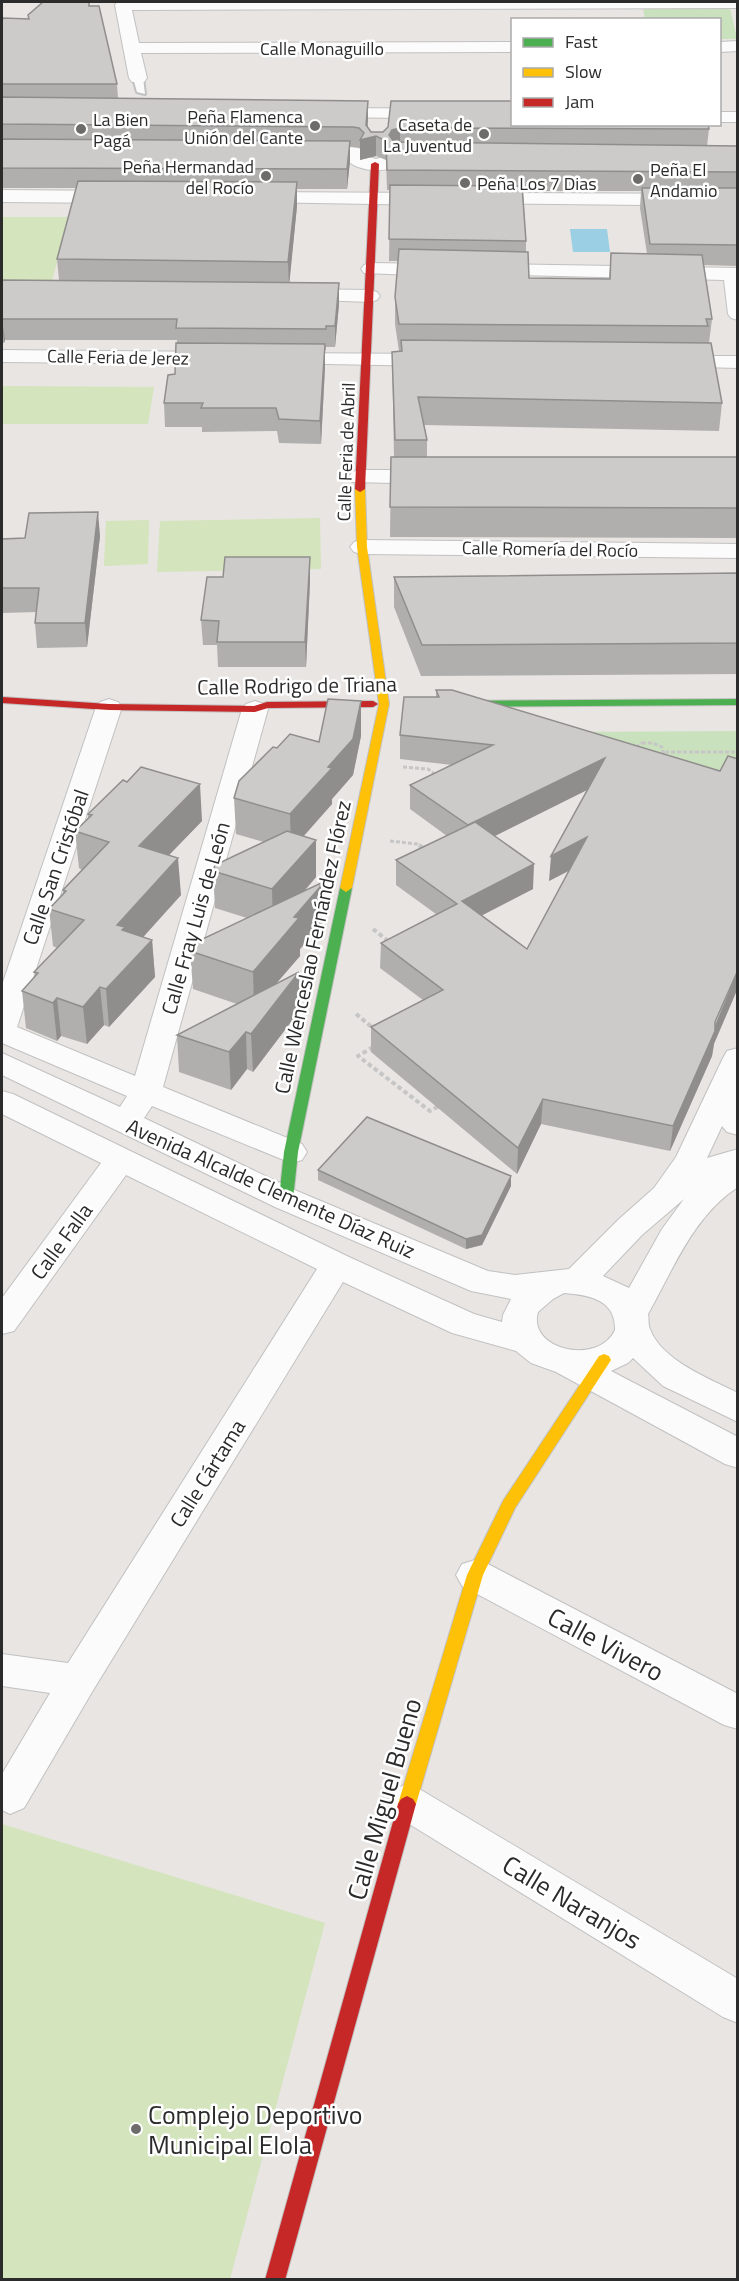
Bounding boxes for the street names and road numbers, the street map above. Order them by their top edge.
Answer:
street label: Calle Monaguillo [260,35,384,62]
street label: Calle Feria de Jerez [47,342,189,372]
street label: Calle Feria de Abril [330,382,362,522]
street label: Calle Romería del Rocío [462,534,638,564]
street label: Calle Rodrigo de Triana [197,667,398,703]
street label: Calle San Cristóbal [13,785,97,949]
street label: Calle Wenceslao Fernández Flórez [265,797,359,1097]
street label: Calle Fray Luis de León [152,818,238,1018]
street label: Avenida Alcalde Clemente Díaz Ruiz [122,1110,420,1266]
street label: Calle Falla [22,1196,100,1286]
street label: Calle Cártama [161,1412,253,1533]
street label: Calle Vivero [541,1597,671,1691]
street label: Calle Miguel Bueno [337,1694,431,1904]
street label: Calle Naranjos [495,1845,649,1959]

